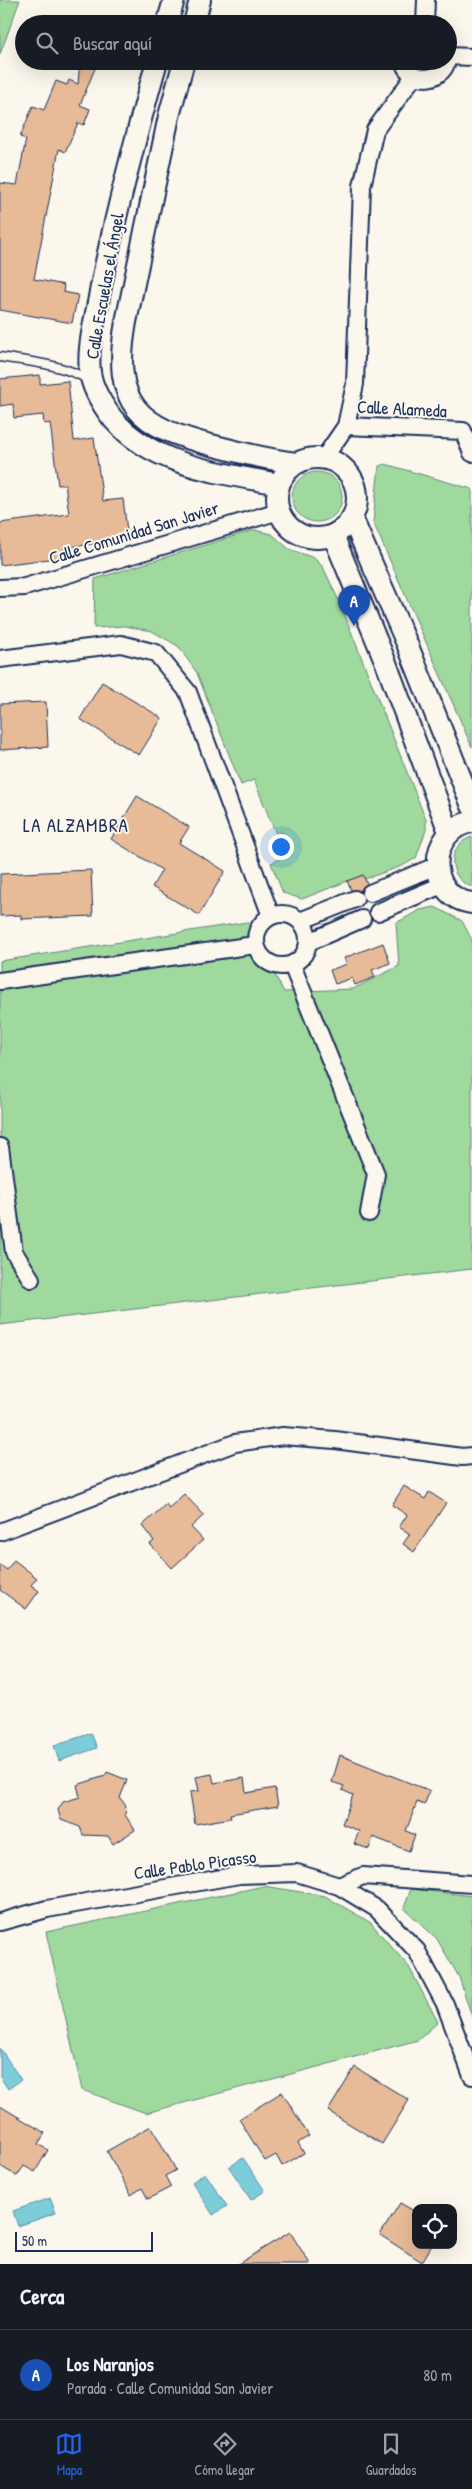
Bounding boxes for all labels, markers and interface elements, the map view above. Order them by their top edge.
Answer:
search box [15,15,457,70]
icon: search [33,29,61,57]
text: Buscar aquí [73,30,152,56]
street label: Calle Escuelas el Ángel [79,211,130,361]
street label: Calle Alameda [356,394,448,423]
street label: Calle Comunidad San Javier [46,495,222,570]
pin: A [338,585,370,626]
district label: LA ALZAMBRA [23,812,129,838]
your location [268,834,294,860]
street label: Calle Pablo Picasso [132,1844,258,1885]
map controls [412,2204,457,2249]
button: locate [412,2204,457,2249]
scale bar [15,2229,152,2252]
text: 50 m [22,2231,47,2250]
text: Cerca [20,2282,64,2311]
text: Los Naranjos [67,2351,154,2377]
text: A [32,2364,40,2386]
text: 80 m [423,2364,452,2386]
text: Parada · Calle Comunidad San Javier [67,2377,273,2399]
tab: Mapa [55,2430,83,2479]
tab: Cómo llegar [194,2430,255,2479]
tab: Guardados [366,2430,416,2479]

